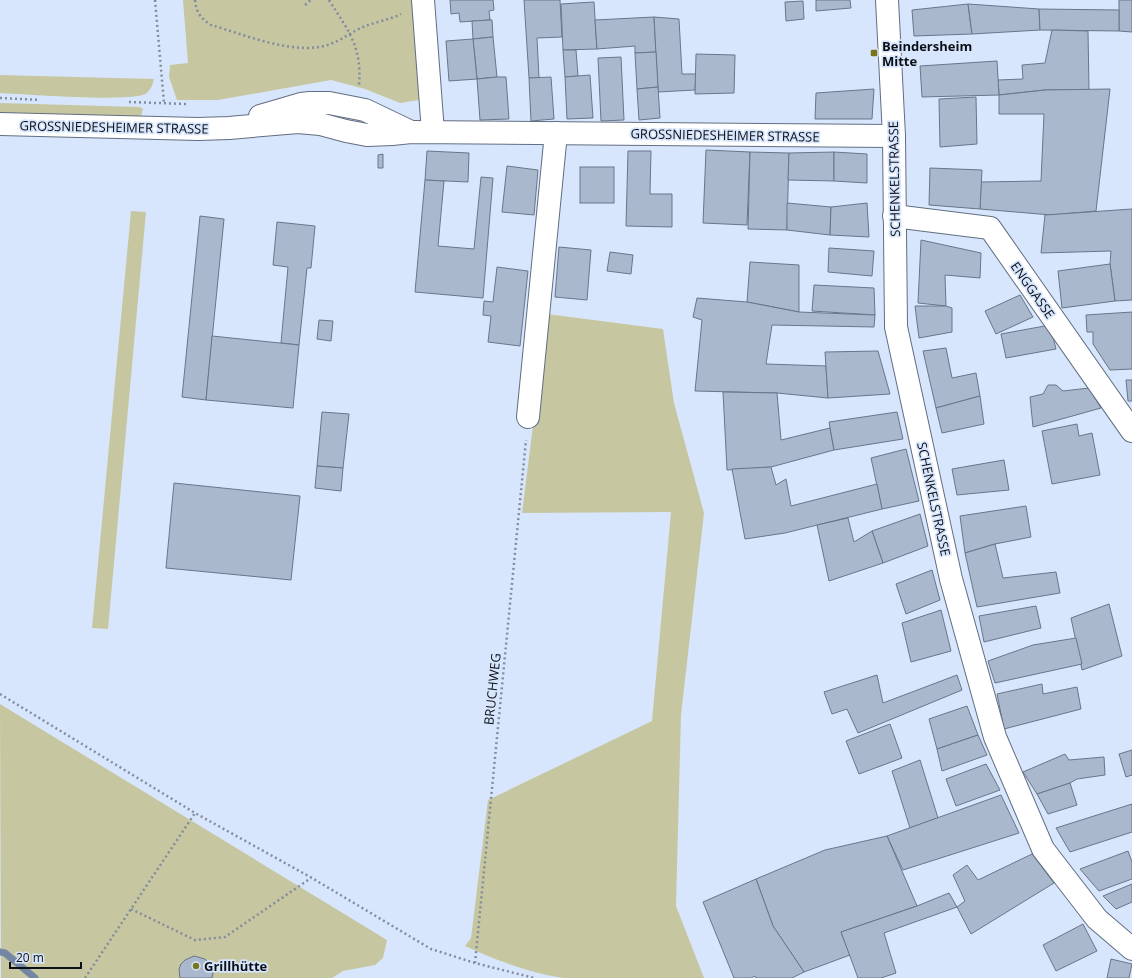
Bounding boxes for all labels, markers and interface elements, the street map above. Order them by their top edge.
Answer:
place label: Beindersheim Mitte [882,37,972,70]
marker: Beindersheim Mitte [869,48,879,58]
street label: GROSSNIEDESHEIMER STRASSE [19,116,209,138]
street label: SCHENKELSTRASSE [884,121,904,237]
street label: GROSSNIEDESHEIMER STRASSE [630,124,820,146]
street label: ENGGASSE [1007,258,1059,322]
street label: SCHENKELSTRASSE [913,440,955,558]
street label: BRUCHWEG [479,652,505,726]
scale bar [10,944,81,970]
text: 20 m [16,949,44,966]
place label: Grillhütte [204,957,268,975]
marker: Grillhütte [191,961,201,971]

